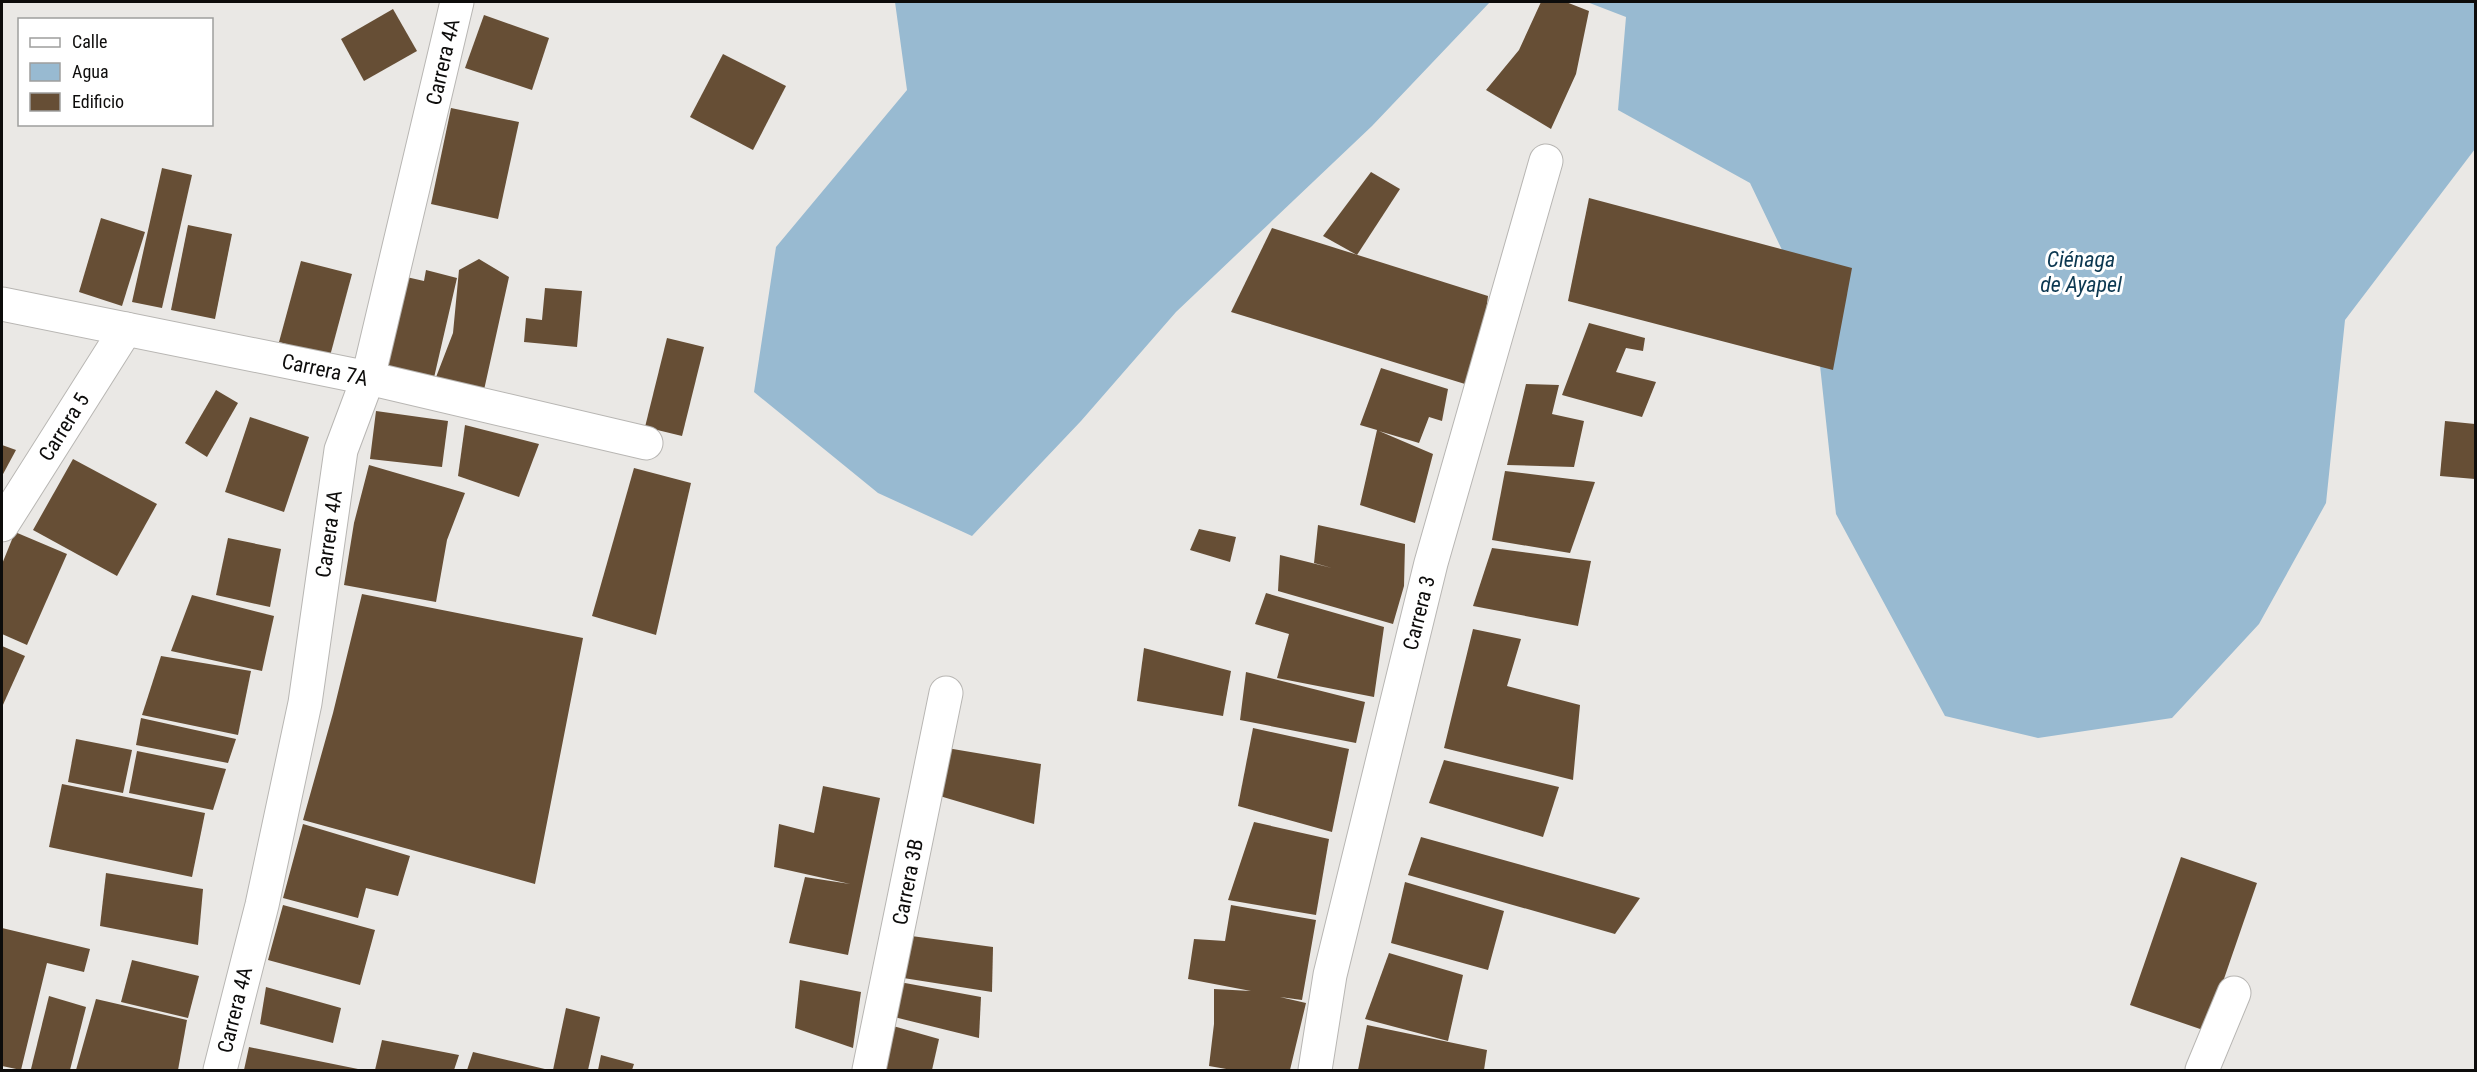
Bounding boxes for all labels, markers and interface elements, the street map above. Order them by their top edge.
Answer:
street label: Carrera 4A [421,17,465,107]
legend [18,18,213,126]
text: Calle [72,31,108,52]
text: Agua [72,61,109,82]
text: Edificio [72,91,124,112]
water label: Ciénaga de Ayapel [2040,247,2123,297]
street label: Carrera 7A [280,349,370,391]
street label: Carrera 5 [34,389,94,465]
street label: Carrera 4A [311,489,347,579]
street label: Carrera 3 [1398,573,1440,653]
street label: Carrera 3B [888,837,928,927]
street label: Carrera 4A [213,965,257,1055]

